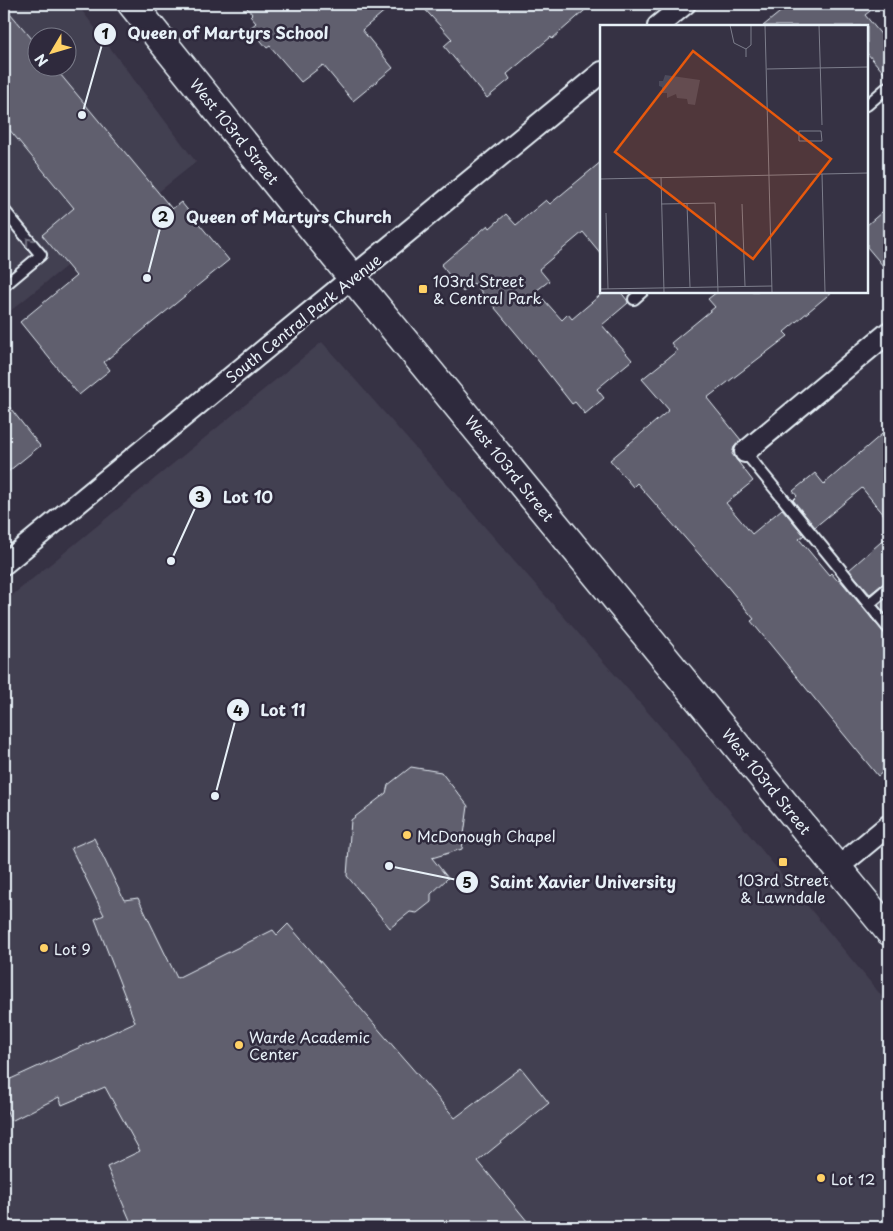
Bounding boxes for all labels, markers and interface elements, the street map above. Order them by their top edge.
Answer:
callout: Queen of Martyrs School [92,18,340,49]
text: Queen of Martyrs School [128,20,329,44]
text: 1 [101,21,109,44]
inset map [600,25,868,292]
north arrow [28,28,78,78]
text: N [30,49,53,71]
street label: West 103rd Street [185,73,285,189]
callout: Queen of Martyrs Church [150,202,403,233]
text: 2 [158,204,169,227]
text: Queen of Martyrs Church [186,204,392,228]
one-way arrow [26,238,35,247]
street label: South Central Park Avenue [220,248,386,388]
place label: 103rd Street & Central Park [433,269,542,309]
marker: 103rd Street & Central Park [417,283,429,295]
street label: West 103rd Street [460,410,560,526]
callout: Lot 10 [188,481,284,512]
text: 3 [195,484,205,507]
text: Lot 10 [223,484,273,508]
callout: Lot 11 [225,695,316,726]
text: Lot 11 [260,697,306,721]
text: 4 [233,698,243,721]
street label: West 103rd Street [717,723,817,839]
place label: McDonough Chapel [417,824,556,847]
marker: McDonough Chapel [401,829,413,841]
marker: 103rd Street & Lawndale [777,856,789,868]
callout: Saint Xavier University [455,867,686,898]
place label: 103rd Street & Lawndale [737,868,829,908]
text: Saint Xavier University [490,869,676,893]
text: 5 [462,870,472,893]
place label: Lot 9 [54,937,91,960]
marker: Lot 9 [38,942,50,954]
place label: Warde Academic Center [249,1025,370,1065]
marker: Warde Academic Center [233,1039,245,1051]
place label: Lot 12 [831,1167,875,1190]
marker: Lot 12 [815,1172,827,1184]

